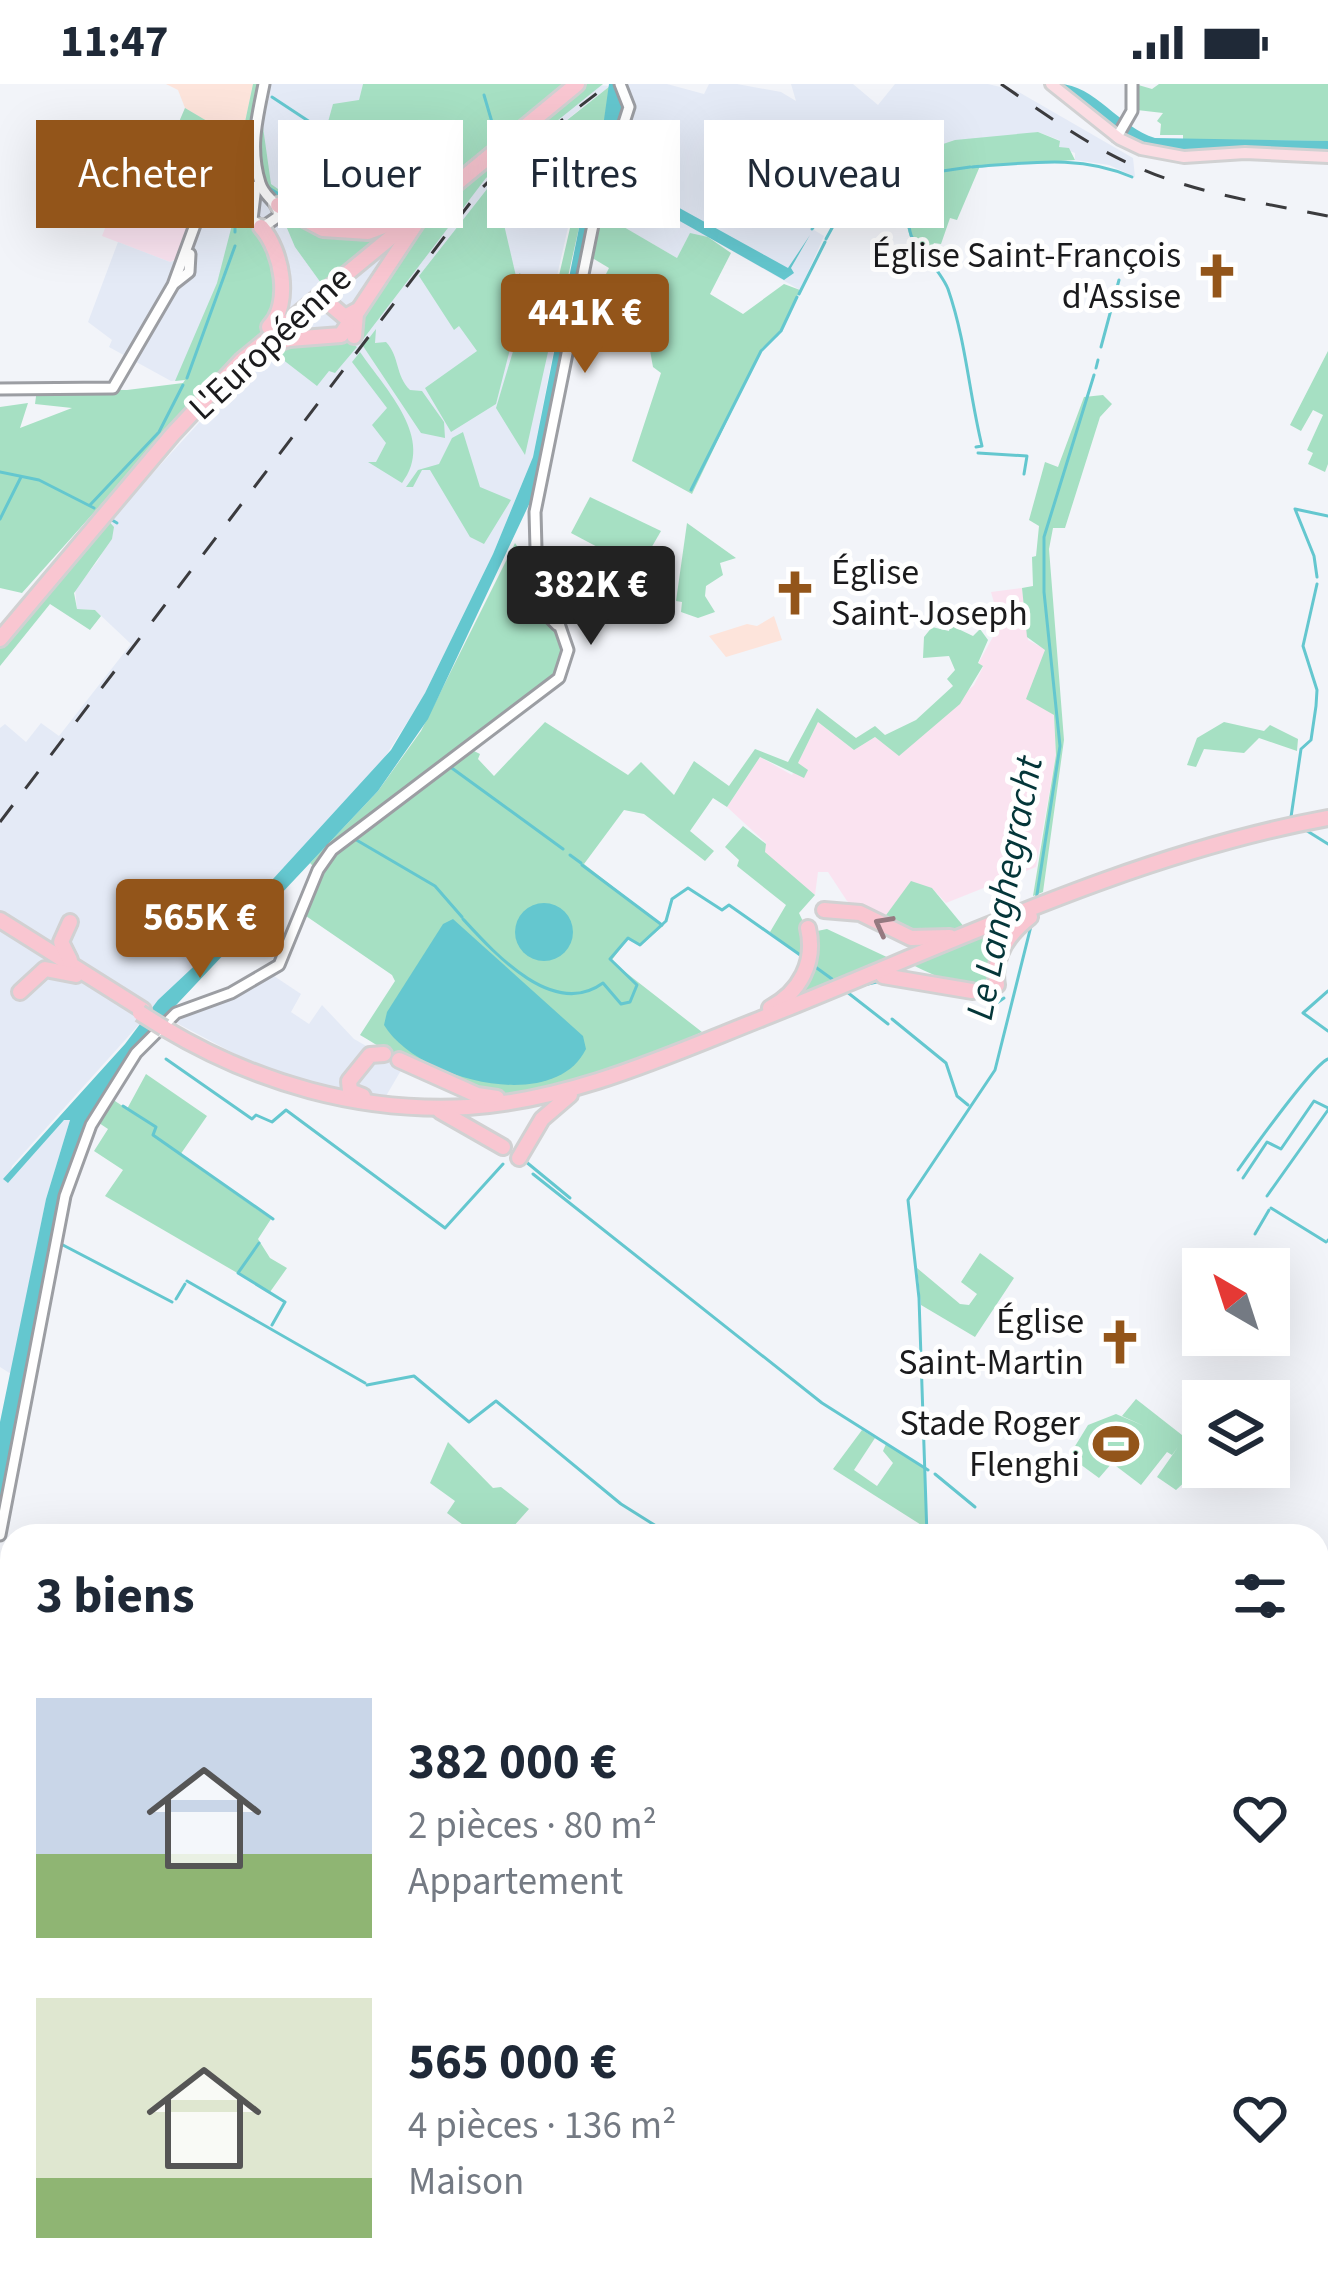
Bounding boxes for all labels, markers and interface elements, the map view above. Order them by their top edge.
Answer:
text: 11:47 [60,10,169,74]
chip: Acheter [36,120,254,228]
chip: Louer [278,120,463,228]
chip: Filtres [487,120,680,228]
chip: Nouveau [704,120,944,228]
place label: Église Saint-François d'Assise [872,230,1181,322]
church icon: Église Saint-François d'Assise [1192,251,1242,301]
street label: L'Européenne [177,254,363,432]
pin: 441K € [487,274,683,376]
text: 441K € [528,285,642,341]
pin: 382K € [493,546,689,648]
place label: Église Saint-Joseph [831,547,1028,639]
text: 382K € [534,557,648,613]
church icon: Église Saint-Joseph [770,568,820,618]
water label: Le Langhegracht [952,750,1058,1024]
pin: 565K € [102,879,298,981]
text: 565K € [143,890,257,946]
one-way arrow [875,916,896,939]
north arrow [1182,1248,1290,1356]
map controls [1182,1248,1290,1488]
place label: Église Saint-Martin [898,1296,1084,1388]
church icon: Église Saint-Martin [1095,1317,1145,1367]
button: layers [1182,1380,1290,1488]
place label: Stade Roger Flenghi [899,1398,1081,1490]
sports icon: Stade Roger Flenghi [1091,1419,1141,1469]
text: 3 biens [36,1560,195,1632]
icon: filters [1227,1563,1293,1629]
text: 382 000 € [408,1726,617,1798]
icon: home [132,1746,276,1890]
icon: heart [1227,1785,1293,1851]
text: 2 pièces · 80 m² [408,1798,657,1854]
text: Appartement [408,1854,623,1910]
text: 565 000 € [408,2026,617,2098]
icon: home [132,2046,276,2190]
icon: heart [1227,2085,1293,2151]
text: 4 pièces · 136 m² [408,2098,676,2154]
text: Maison [408,2154,524,2210]

